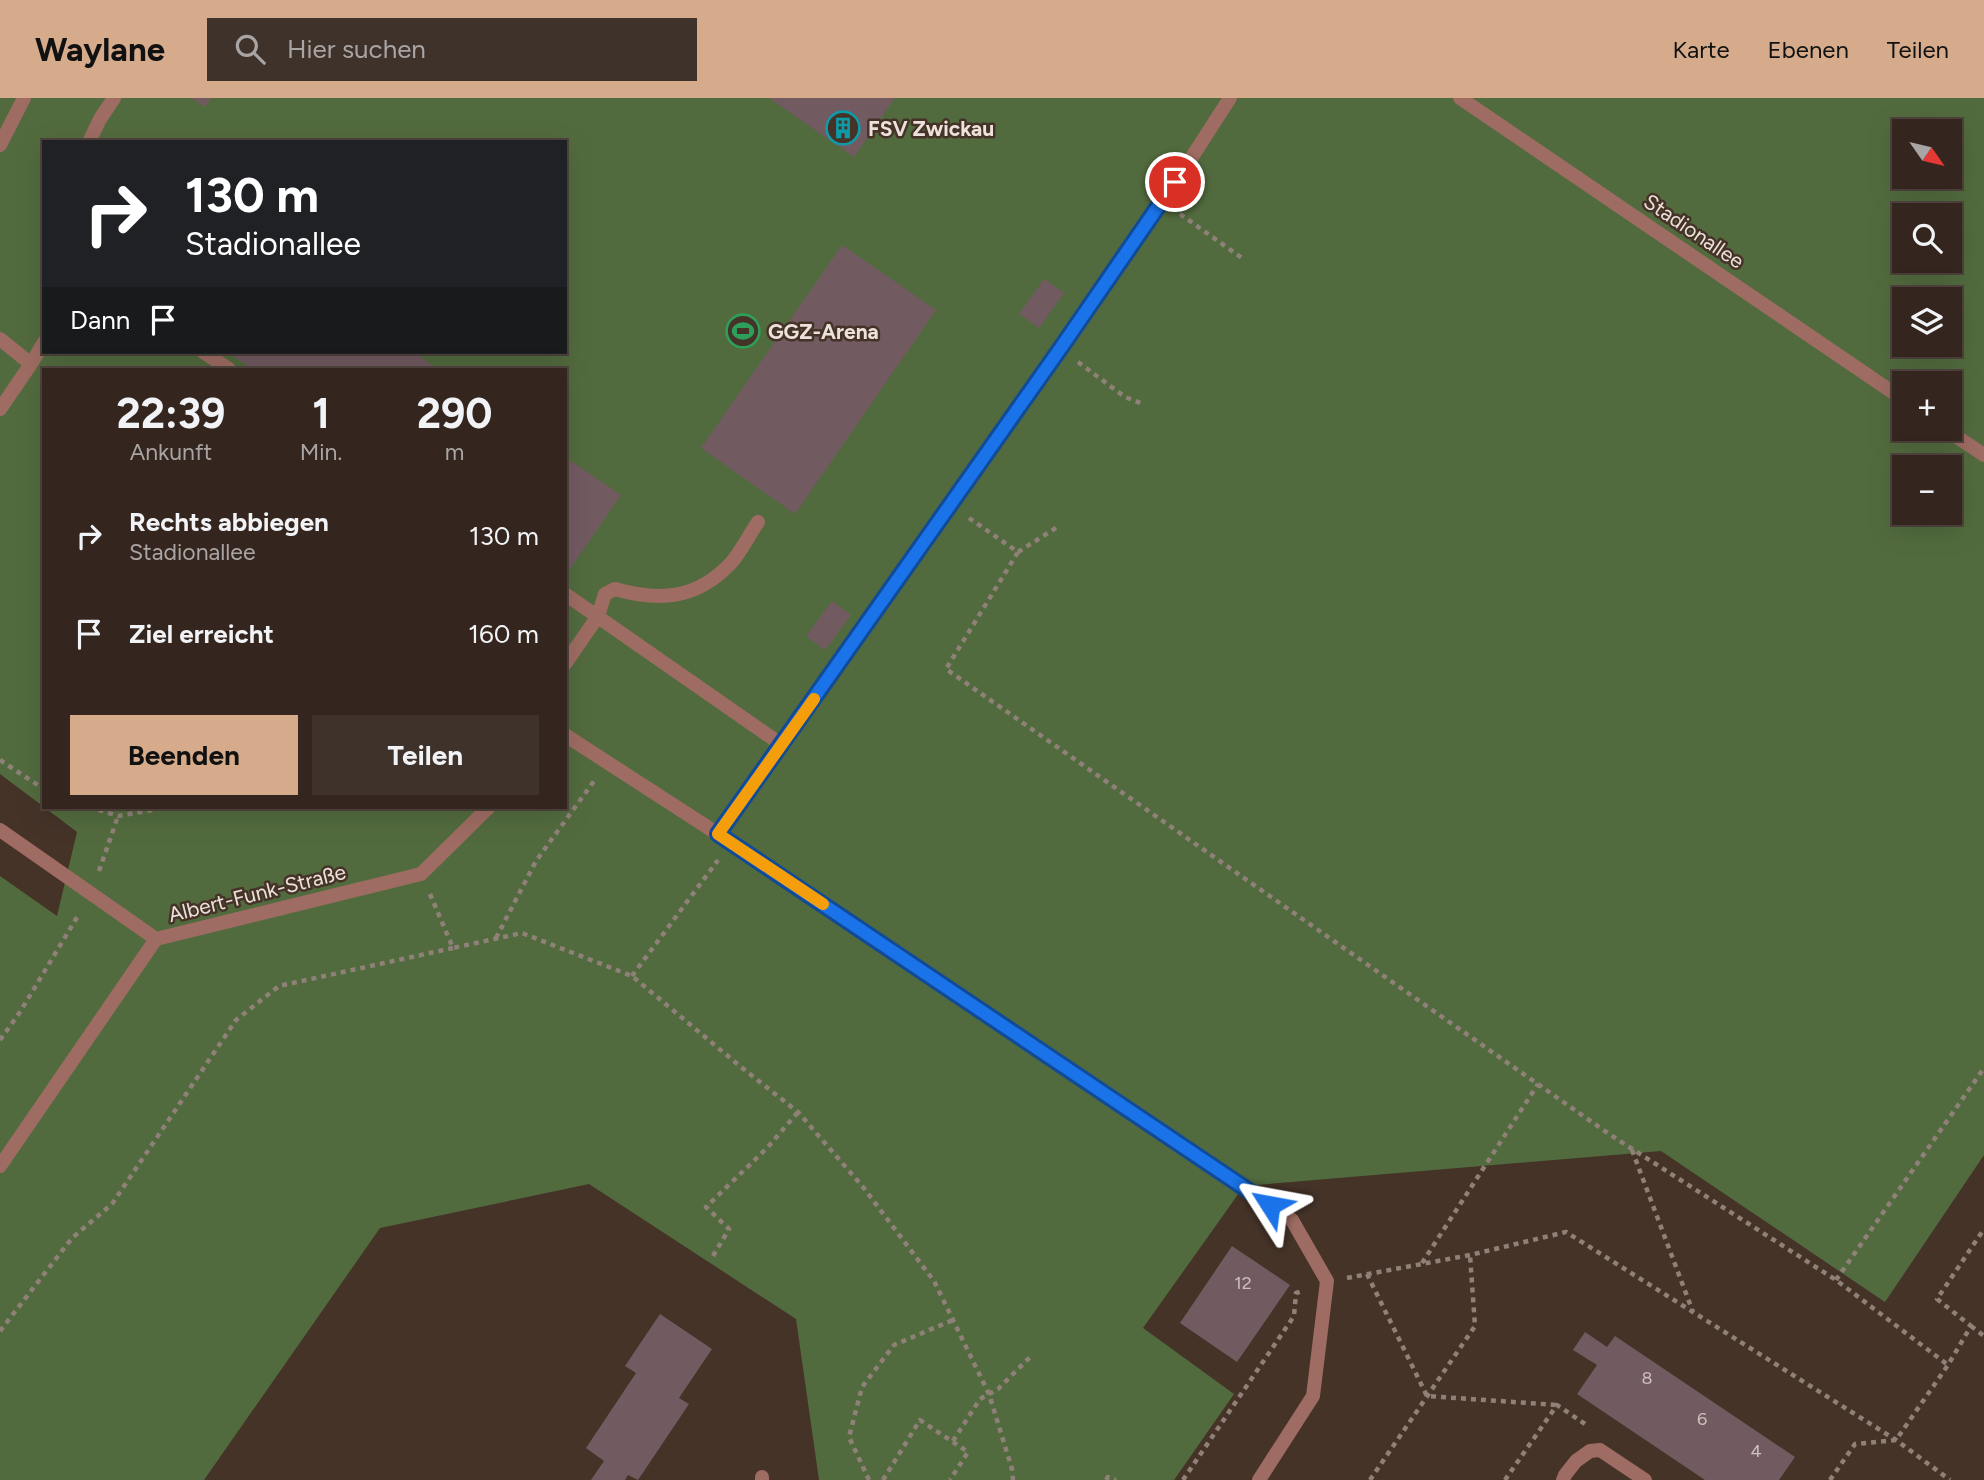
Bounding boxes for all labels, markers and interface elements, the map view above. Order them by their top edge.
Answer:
search box [207,18,697,81]
text: Waylane [35,30,165,69]
icon: search [231,30,269,68]
text: Hier suchen [287,33,426,65]
text: Karte [1673,35,1730,64]
text: Ebenen [1768,35,1849,64]
text: Teilen [1887,35,1949,64]
building icon: FSV Zwickau [824,109,862,147]
place label: FSV Zwickau [868,116,994,141]
north arrow [1892,119,1962,189]
map controls [1892,119,1962,525]
pin [1145,152,1205,212]
icon: arrive [1156,163,1194,201]
text: 130 m [185,165,319,224]
icon: right [70,168,161,259]
street label: Stadionallee [1639,188,1749,274]
button: search [1892,203,1962,273]
text: Stadionallee [185,225,361,263]
button: layers [1892,287,1962,357]
icon: arrive [144,301,182,339]
text: Dann [70,304,130,336]
sports icon: GGZ-Arena [724,312,762,350]
place label: GGZ-Arena [768,319,879,344]
button: + [1892,371,1962,441]
text: 22:39 [116,388,225,439]
text: 1 [312,388,330,439]
text: 290 [417,388,493,439]
text: Ankunft [130,438,212,466]
text: Min. [300,438,342,466]
text: m [445,438,464,466]
button: − [1892,455,1962,525]
text: Rechts abbiegen [129,506,329,538]
icon: right [70,517,108,555]
text: 130 m [469,520,539,552]
text: Stadionallee [129,538,255,566]
icon: arrive [70,615,108,653]
text: Ziel erreicht [129,618,274,650]
text: 160 m [468,618,539,650]
button: Beenden [70,715,298,795]
button: Teilen [312,715,539,795]
street label: Albert-Funk-Straße [166,859,348,927]
position arrow [1233,1168,1307,1242]
house number: 12 [1234,1272,1252,1294]
house number: 8 [1641,1367,1653,1389]
house number: 6 [1697,1408,1707,1430]
house number: 4 [1750,1440,1762,1462]

